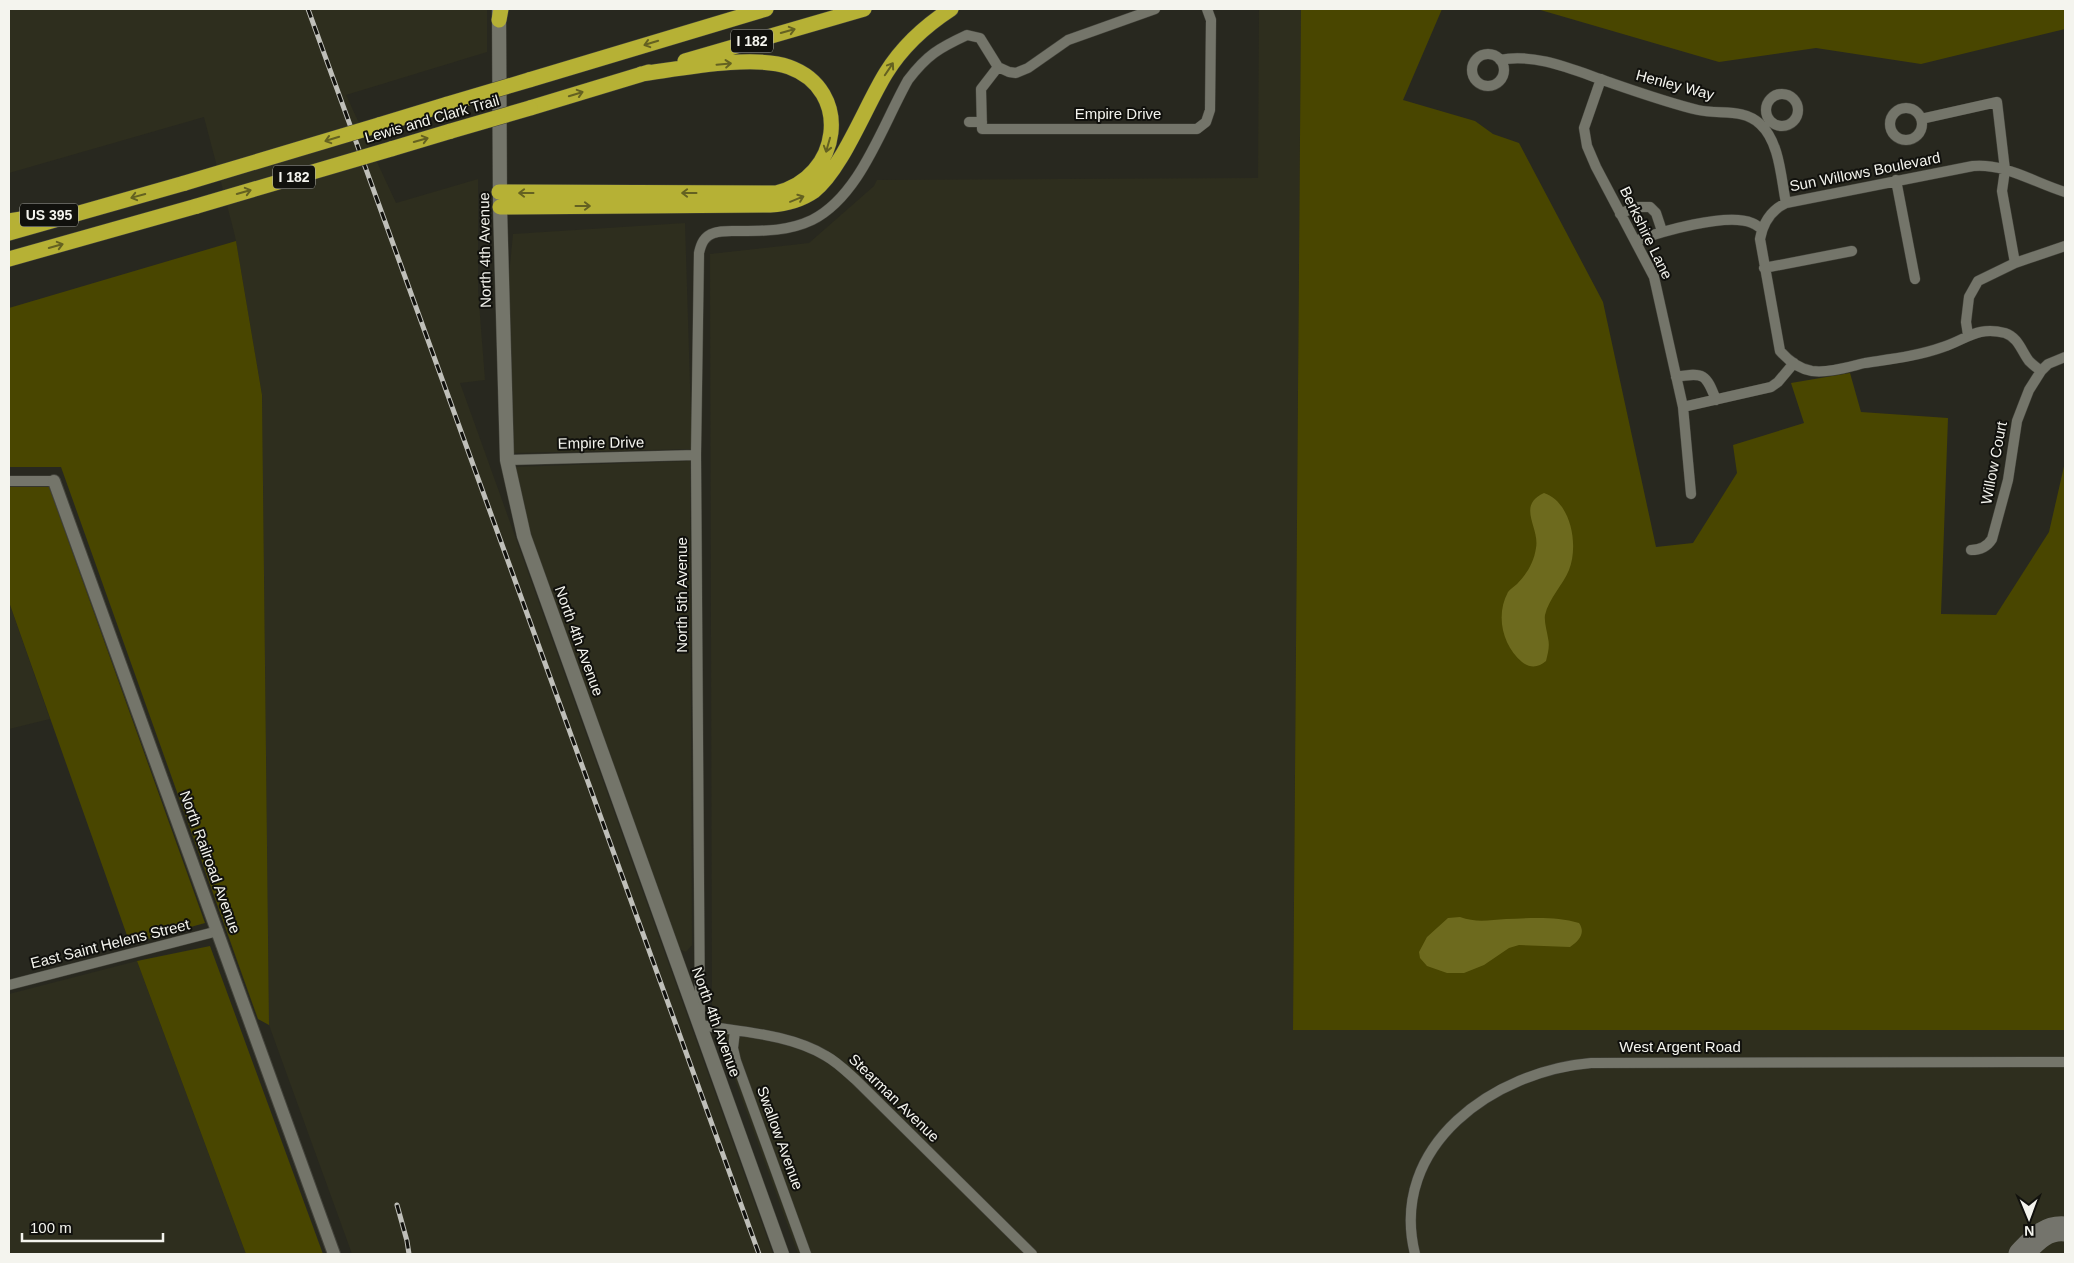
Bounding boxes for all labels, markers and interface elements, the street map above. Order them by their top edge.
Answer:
one-way arrow [780,25,796,35]
road number: I 182 [731,29,773,52]
one-way arrow [643,39,659,49]
one-way arrow [715,59,731,69]
one-way arrow [884,62,894,76]
street label: Henley Way [1634,66,1717,103]
one-way arrow [568,88,584,98]
street label: Lewis and Clark Trail [363,91,501,146]
street label: Empire Drive [1075,105,1161,122]
one-way arrow [324,135,340,145]
one-way arrow [413,135,429,145]
one-way arrow [823,137,833,153]
street label: Sun Willows Boulevard [1788,149,1942,194]
road number: I 182 [273,166,315,188]
street label: Berkshire Lane [1617,184,1676,282]
one-way arrow [236,186,252,196]
one-way arrow [519,188,535,198]
one-way arrow [681,188,698,198]
one-way arrow [131,191,147,201]
street label: North 4th Avenue [475,192,494,308]
one-way arrow [789,194,804,203]
one-way arrow [575,201,591,211]
road number: US 395 [20,204,78,226]
one-way arrow [47,241,63,250]
street label: Willow Court [1977,419,2010,506]
street label: Empire Drive [558,433,644,452]
street label: North 5th Avenue [673,537,690,653]
street label: North 4th Avenue [552,584,607,698]
street label: North Railroad Avenue [177,788,244,936]
street label: East Saint Helens Street [29,915,192,972]
street label: North 4th Avenue [689,965,744,1079]
street label: West Argent Road [1619,1038,1741,1055]
street label: Stearman Avenue [846,1050,943,1145]
street label: Swallow Avenue [754,1084,807,1192]
north arrow [2004,1193,2054,1243]
scale bar [22,1210,164,1242]
text: 100 m [30,1219,72,1236]
text: N [2024,1223,2034,1239]

